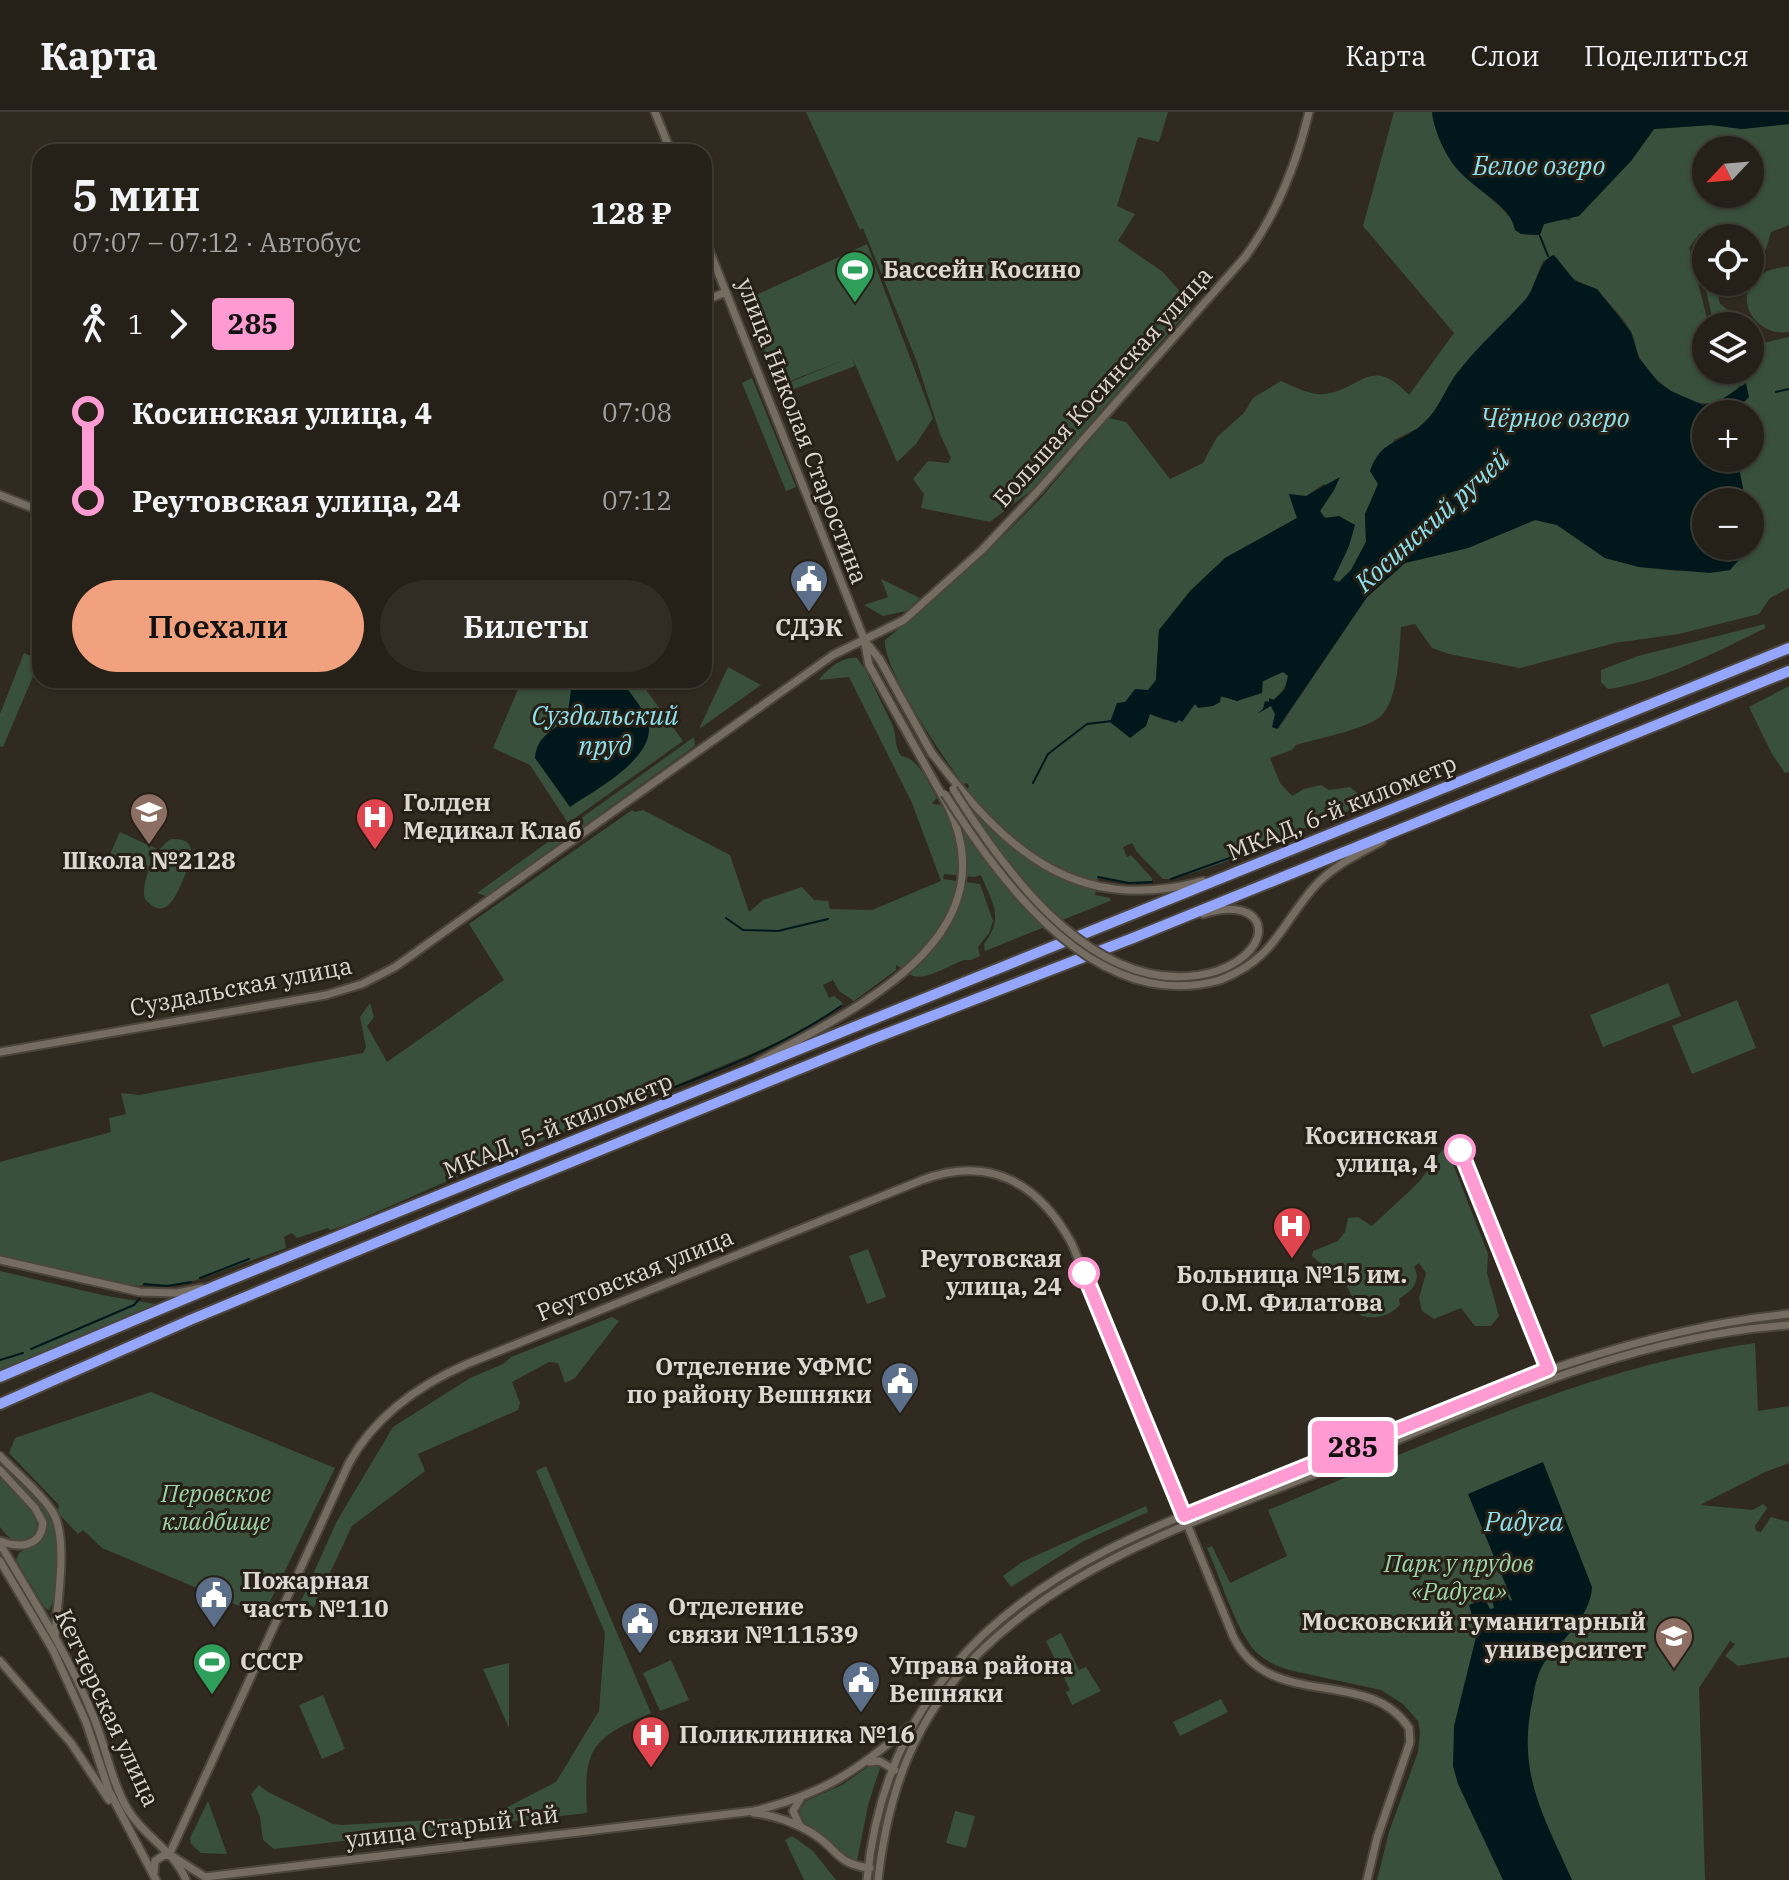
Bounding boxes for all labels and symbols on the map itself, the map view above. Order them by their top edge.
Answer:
north arrow [1692,136,1764,208]
water label: Белое озеро [1472,148,1605,182]
sports icon: Бассейн Косино [834,249,876,304]
place label: Бассейн Косино [883,253,1081,285]
street label: Большая Косинская улица [986,259,1219,513]
street label: улица Николая Старостина [730,273,876,588]
water label: Чёрное озеро [1480,400,1630,434]
water label: Косинский ручей [1346,442,1516,599]
public building icon: СДЭК [788,558,830,613]
place label: СДЭК [775,611,843,643]
water label: Суздальский пруд [531,698,679,762]
street label: МКАД, 6-й километр [1222,746,1461,868]
place label: Голден Медикал Клаб [403,786,582,846]
school or university icon: Школа №2128 [128,791,170,846]
hospital icon: Голден Медикал Клаб [354,796,396,851]
place label: Школа №2128 [62,844,236,876]
street label: Суздальская улица [127,949,355,1023]
street label: МКАД, 5-й километр [438,1064,677,1186]
place label: Косинская улица, 4 [1305,1119,1438,1179]
marker: Косинская улица, 4 [1445,1135,1475,1165]
hospital icon: Больница №15 им. О.М. Филатова [1271,1205,1313,1260]
street label: Реутовская улица [531,1220,738,1328]
place label: Реутовская улица, 24 [920,1242,1062,1302]
marker: Реутовская улица, 24 [1069,1258,1099,1288]
place label: Больница №15 им. О.М. Филатова [1177,1258,1407,1318]
place label: Отделение УФМС по району Вешняки [627,1350,872,1410]
public building icon: Отделение УФМС по району Вешняки [879,1360,921,1415]
line badge: 285 [1307,1421,1399,1473]
park label: Перовское кладбище [160,1477,271,1537]
water label: Радуга [1483,1504,1564,1538]
park label: Парк у прудов «Радуга» [1383,1547,1534,1607]
place label: Пожарная часть №110 [242,1564,389,1624]
public building icon: Пожарная часть №110 [193,1574,235,1629]
place label: Отделение связи №111539 [668,1590,859,1650]
public building icon: Отделение связи №111539 [619,1600,661,1655]
street label: Кетчерская улица [48,1604,168,1811]
place label: Московский гуманитарный университет [1302,1605,1646,1665]
school or university icon: Московский гуманитарный университет [1653,1615,1695,1670]
sports icon: СССР [191,1641,233,1696]
place label: СССР [240,1645,304,1677]
place label: Управа района Вешняки [889,1649,1073,1709]
public building icon: Управа района Вешняки [840,1659,882,1714]
hospital icon: Поликлиника №16 [630,1714,672,1769]
place label: Поликлиника №16 [679,1718,915,1750]
street label: улица Старый Гай [343,1797,560,1855]

